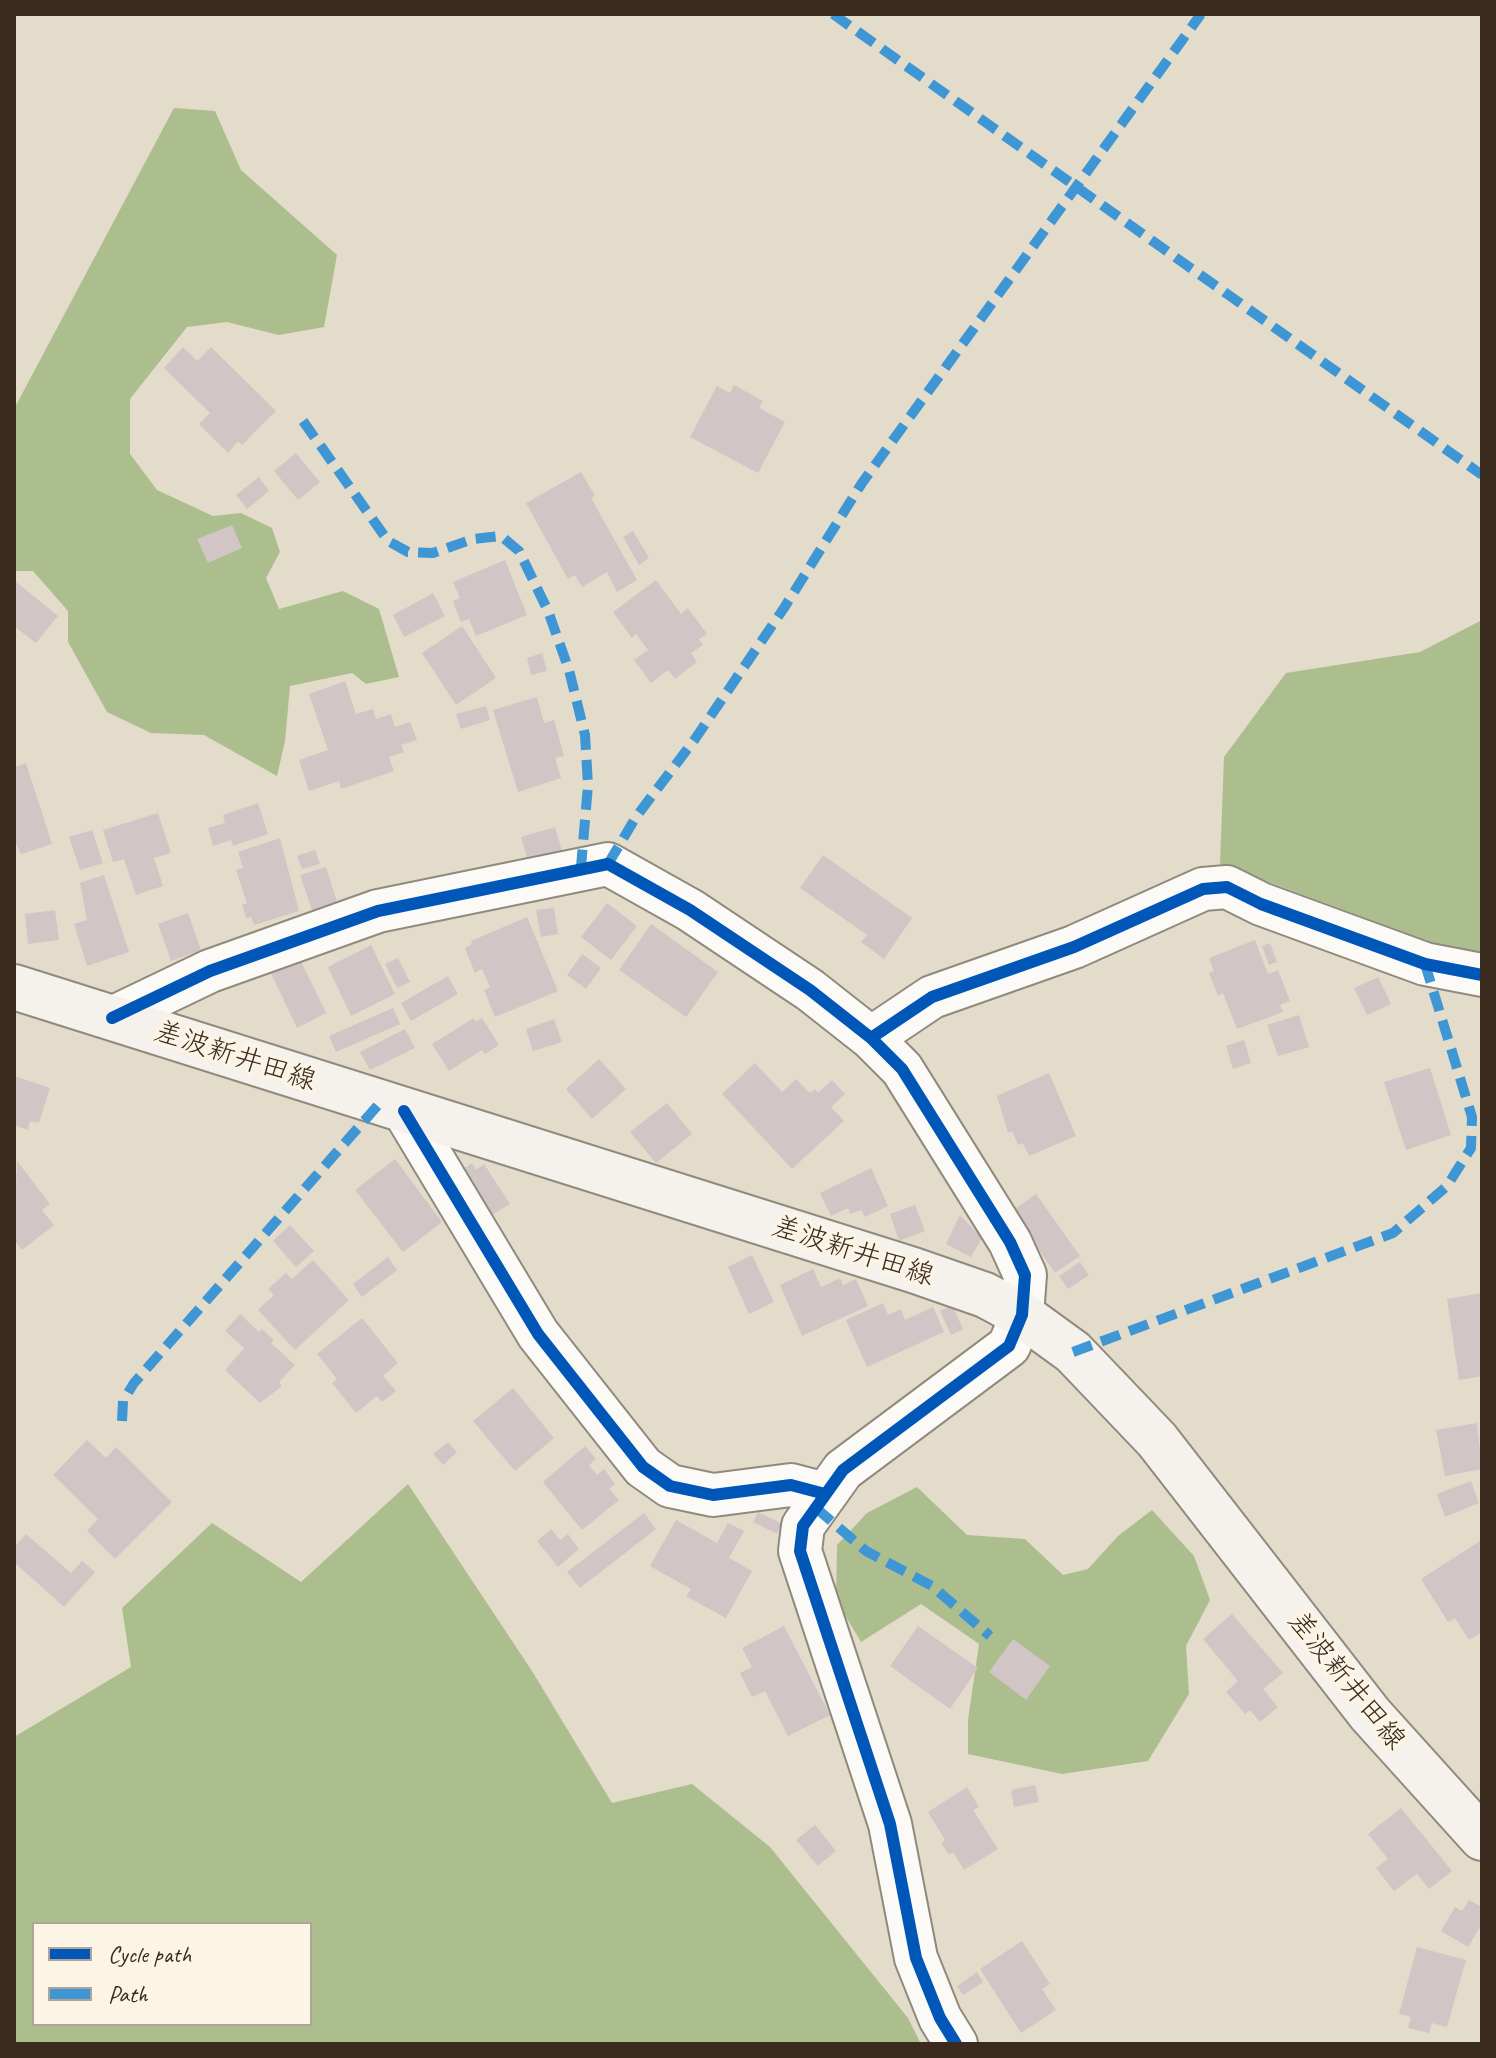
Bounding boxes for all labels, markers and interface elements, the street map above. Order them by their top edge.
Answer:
street label: 差波新井田線 [150,1015,320,1099]
street label: 差波新井田線 [768,1210,938,1294]
street label: 差波新井田線 [1280,1605,1412,1757]
legend [32,1922,312,2026]
text: Cycle path [108,1939,191,1969]
text: Path [108,1979,148,2009]

